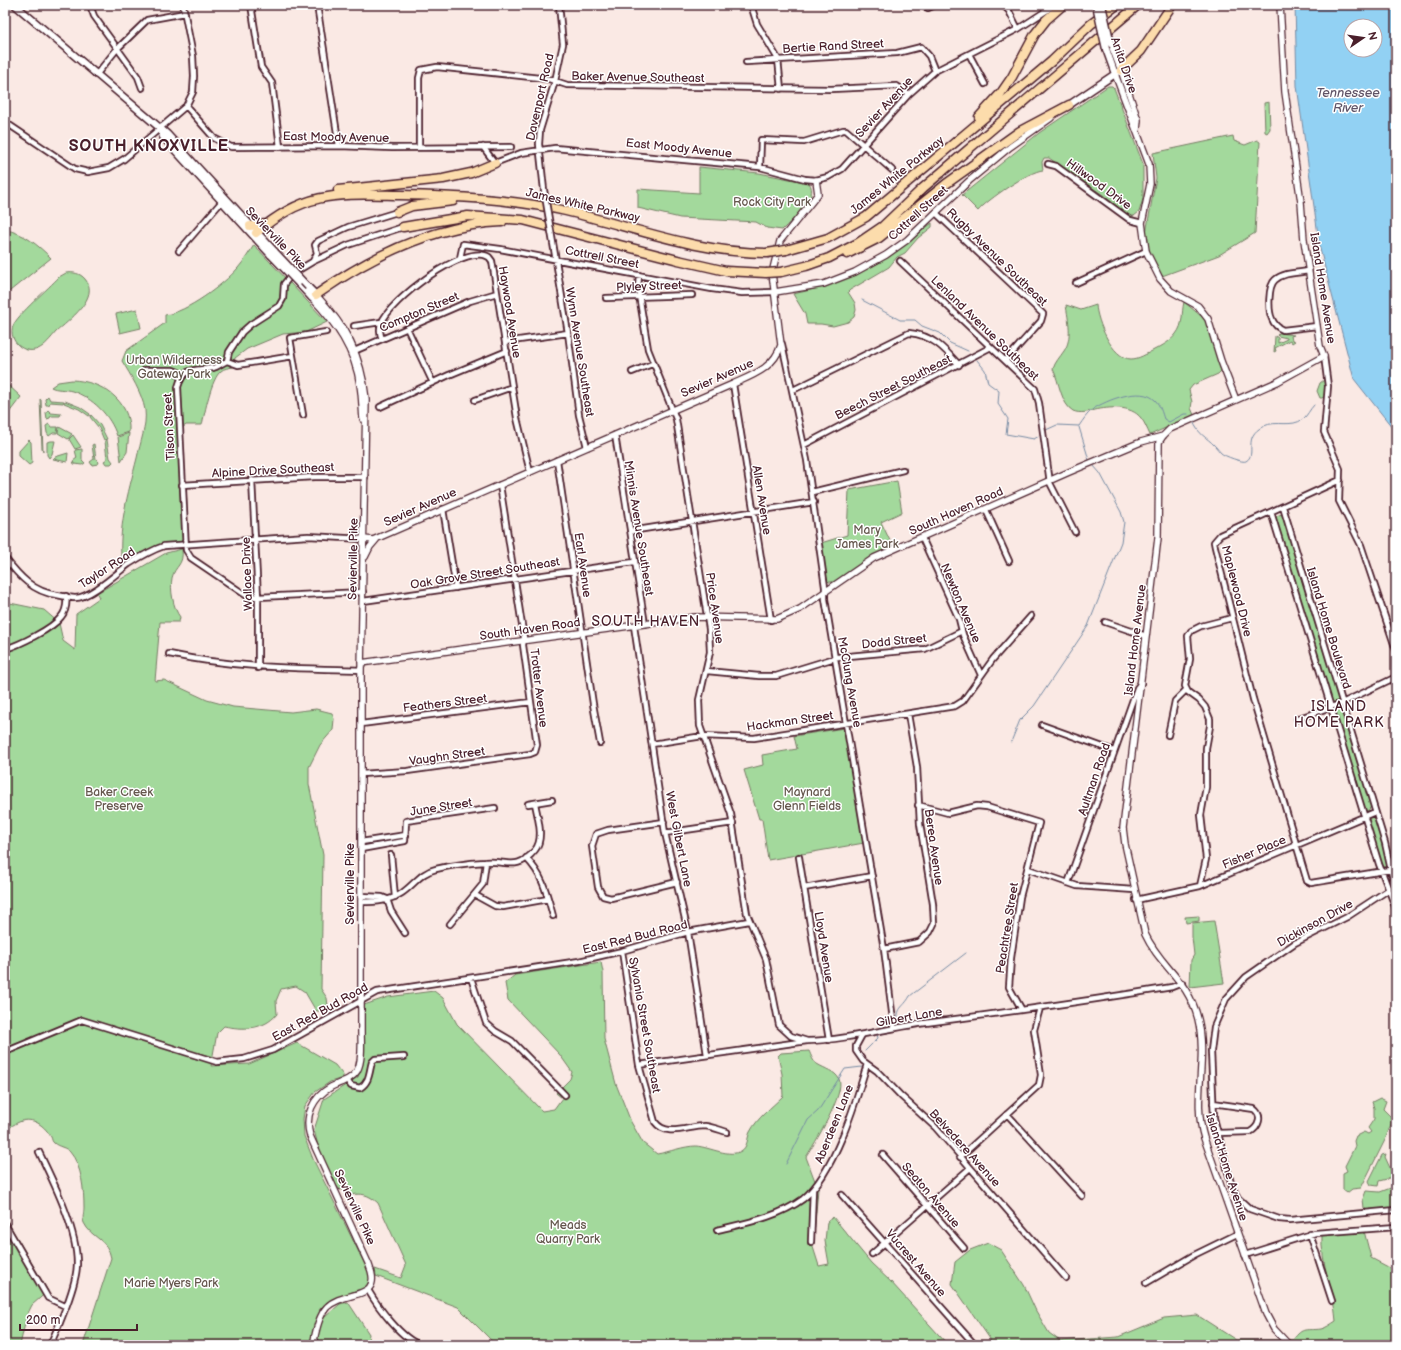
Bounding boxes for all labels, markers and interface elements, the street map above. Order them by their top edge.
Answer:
north arrow [1343,18,1383,58]
text: N [1365,30,1380,41]
street label: Anita Drive [1107,35,1140,95]
street label: Bertie Rand Street [782,36,884,57]
street label: Davenport Road [523,52,558,142]
street label: Baker Avenue Southeast [571,69,705,86]
street label: Sevier Avenue [852,74,916,141]
water label: Tennessee River [1316,85,1380,116]
street label: East Moody Avenue [283,129,389,146]
street label: James White Parkway [847,133,948,218]
street label: East Moody Avenue [625,135,733,162]
district label: SOUTH KNOXVILLE [69,137,229,156]
street label: Hillwood Drive [1063,156,1134,213]
street label: Cottrell Street [885,182,951,244]
street label: James White Parkway [524,185,642,226]
park label: Rock City Park [733,195,811,210]
street label: Sevierville Pike [242,204,309,273]
street label: Rugby Avenue Southeast [943,205,1050,310]
street label: Island Home Avenue [1306,232,1339,345]
street label: Cottrell Street [564,243,640,272]
street label: Haywood Avenue [495,265,524,359]
street label: Lenland Avenue Southeast [927,273,1042,384]
street label: Plyley Street [616,278,682,295]
street label: Wynn Avenue Southeast [562,286,597,418]
street label: Compton Street [377,289,462,336]
street label: Beech Street Southeast [832,351,954,423]
park label: Urban Wilderness Gateway Park [126,353,222,382]
street label: Sevier Avenue [679,356,756,401]
street label: Tilson Street [160,392,179,461]
street label: Alpine Drive Southeast [211,460,335,481]
street label: Minnis Avenue Southeast [620,460,657,597]
street label: Allen Avenue [749,464,774,536]
street label: South Haven Road [907,484,1006,539]
street label: Sevier Avenue [382,485,459,530]
street label: Sevierville Pike [345,518,362,600]
park label: Mary James Park [835,523,899,552]
street label: Earl Avenue [571,532,594,598]
street label: Wallace Drive [239,537,256,611]
street label: Maplewood Drive [1218,544,1255,638]
street label: Taylor Road [76,545,138,592]
street label: Oak Grove Street Southeast [409,554,561,593]
street label: Newton Avenue [937,561,984,645]
street label: Island Home Boulevard [1303,565,1354,691]
street label: Price Avenue [702,572,727,645]
street label: Island Home Avenue [1121,584,1150,697]
district label: SOUTH HAVEN [592,613,700,630]
street label: South Haven Road [479,615,582,644]
street label: Dodd Street [861,631,928,652]
street label: McClung Avenue [834,636,865,729]
street label: Trotter Avenue [526,648,551,728]
street label: Feathers Street [402,691,488,716]
district label: ISLAND HOME PARK [1294,698,1384,731]
street label: Hackman Street [746,708,835,735]
street label: Aultman Road [1075,741,1114,818]
street label: Vaughn Street [408,744,486,769]
park label: Baker Creek Preserve [85,785,153,814]
park label: Maynard Glenn Fields [773,785,841,814]
street label: West Gilbert Lane [662,790,695,888]
street label: June Street [409,795,474,820]
street label: Berea Avenue [921,808,946,886]
street label: Fisher Place [1220,832,1288,873]
street label: Sevierville Pike [343,843,358,925]
street label: Peachtree Street [993,881,1022,975]
street label: Dickinson Drive [1275,896,1356,950]
street label: Lloyd Avenue [810,911,837,984]
street label: East Red Bud Road [581,917,689,958]
street label: Sylvania Street Southeast [625,956,664,1094]
street label: East Red Bud Road [270,980,371,1045]
street label: Gilbert Lane [875,1004,943,1031]
street label: Aberdeen Lane [812,1083,857,1166]
street label: Belvedere Avenue [926,1106,1003,1190]
street label: Island Home Avenue [1202,1112,1251,1223]
street label: Seaton Avenue [898,1160,963,1231]
street label: Sevierville Pike [330,1167,379,1247]
park label: Meads Quarry Park [536,1218,600,1247]
street label: Vucrest Avenue [882,1227,949,1300]
park label: Marie Myers Park [124,1276,218,1291]
scale bar [20,1306,137,1332]
text: 200 m [26,1313,60,1328]

